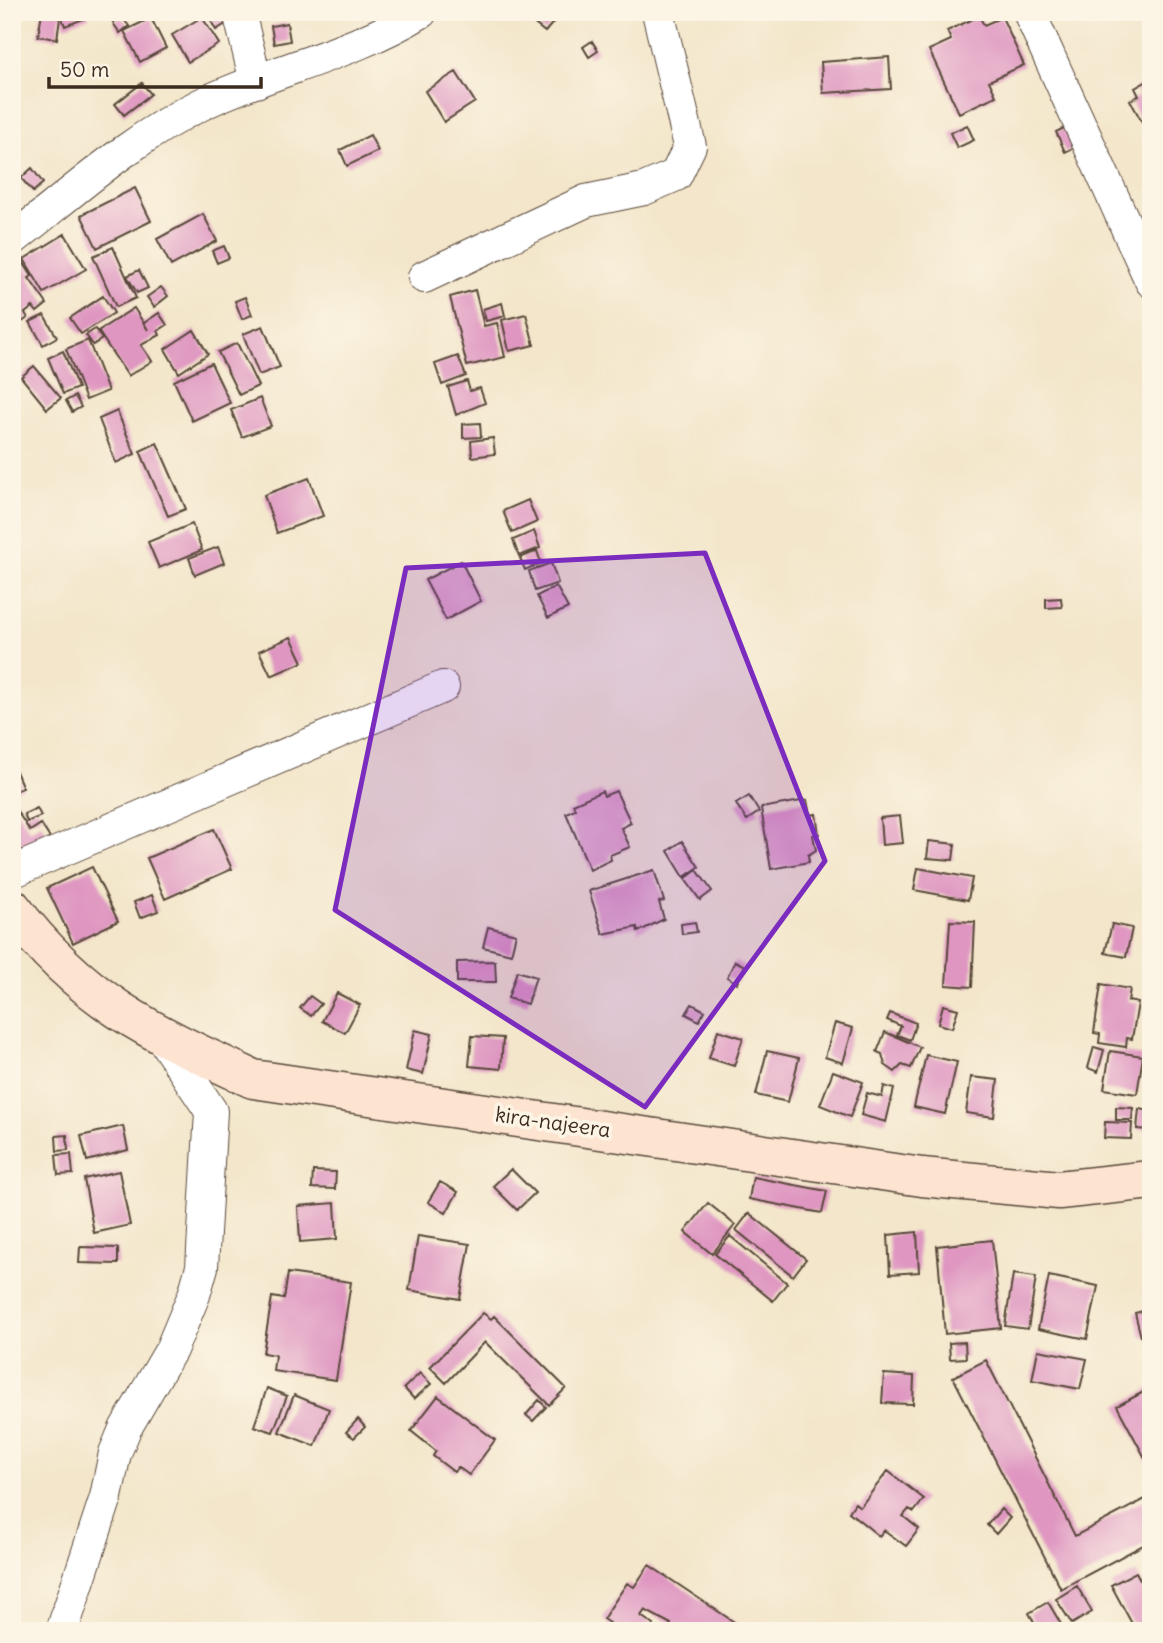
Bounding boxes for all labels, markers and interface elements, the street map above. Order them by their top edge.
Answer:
scale bar [49,46,261,90]
text: 50 m [60,56,109,83]
street label: kira-najeera [494,1101,612,1143]

